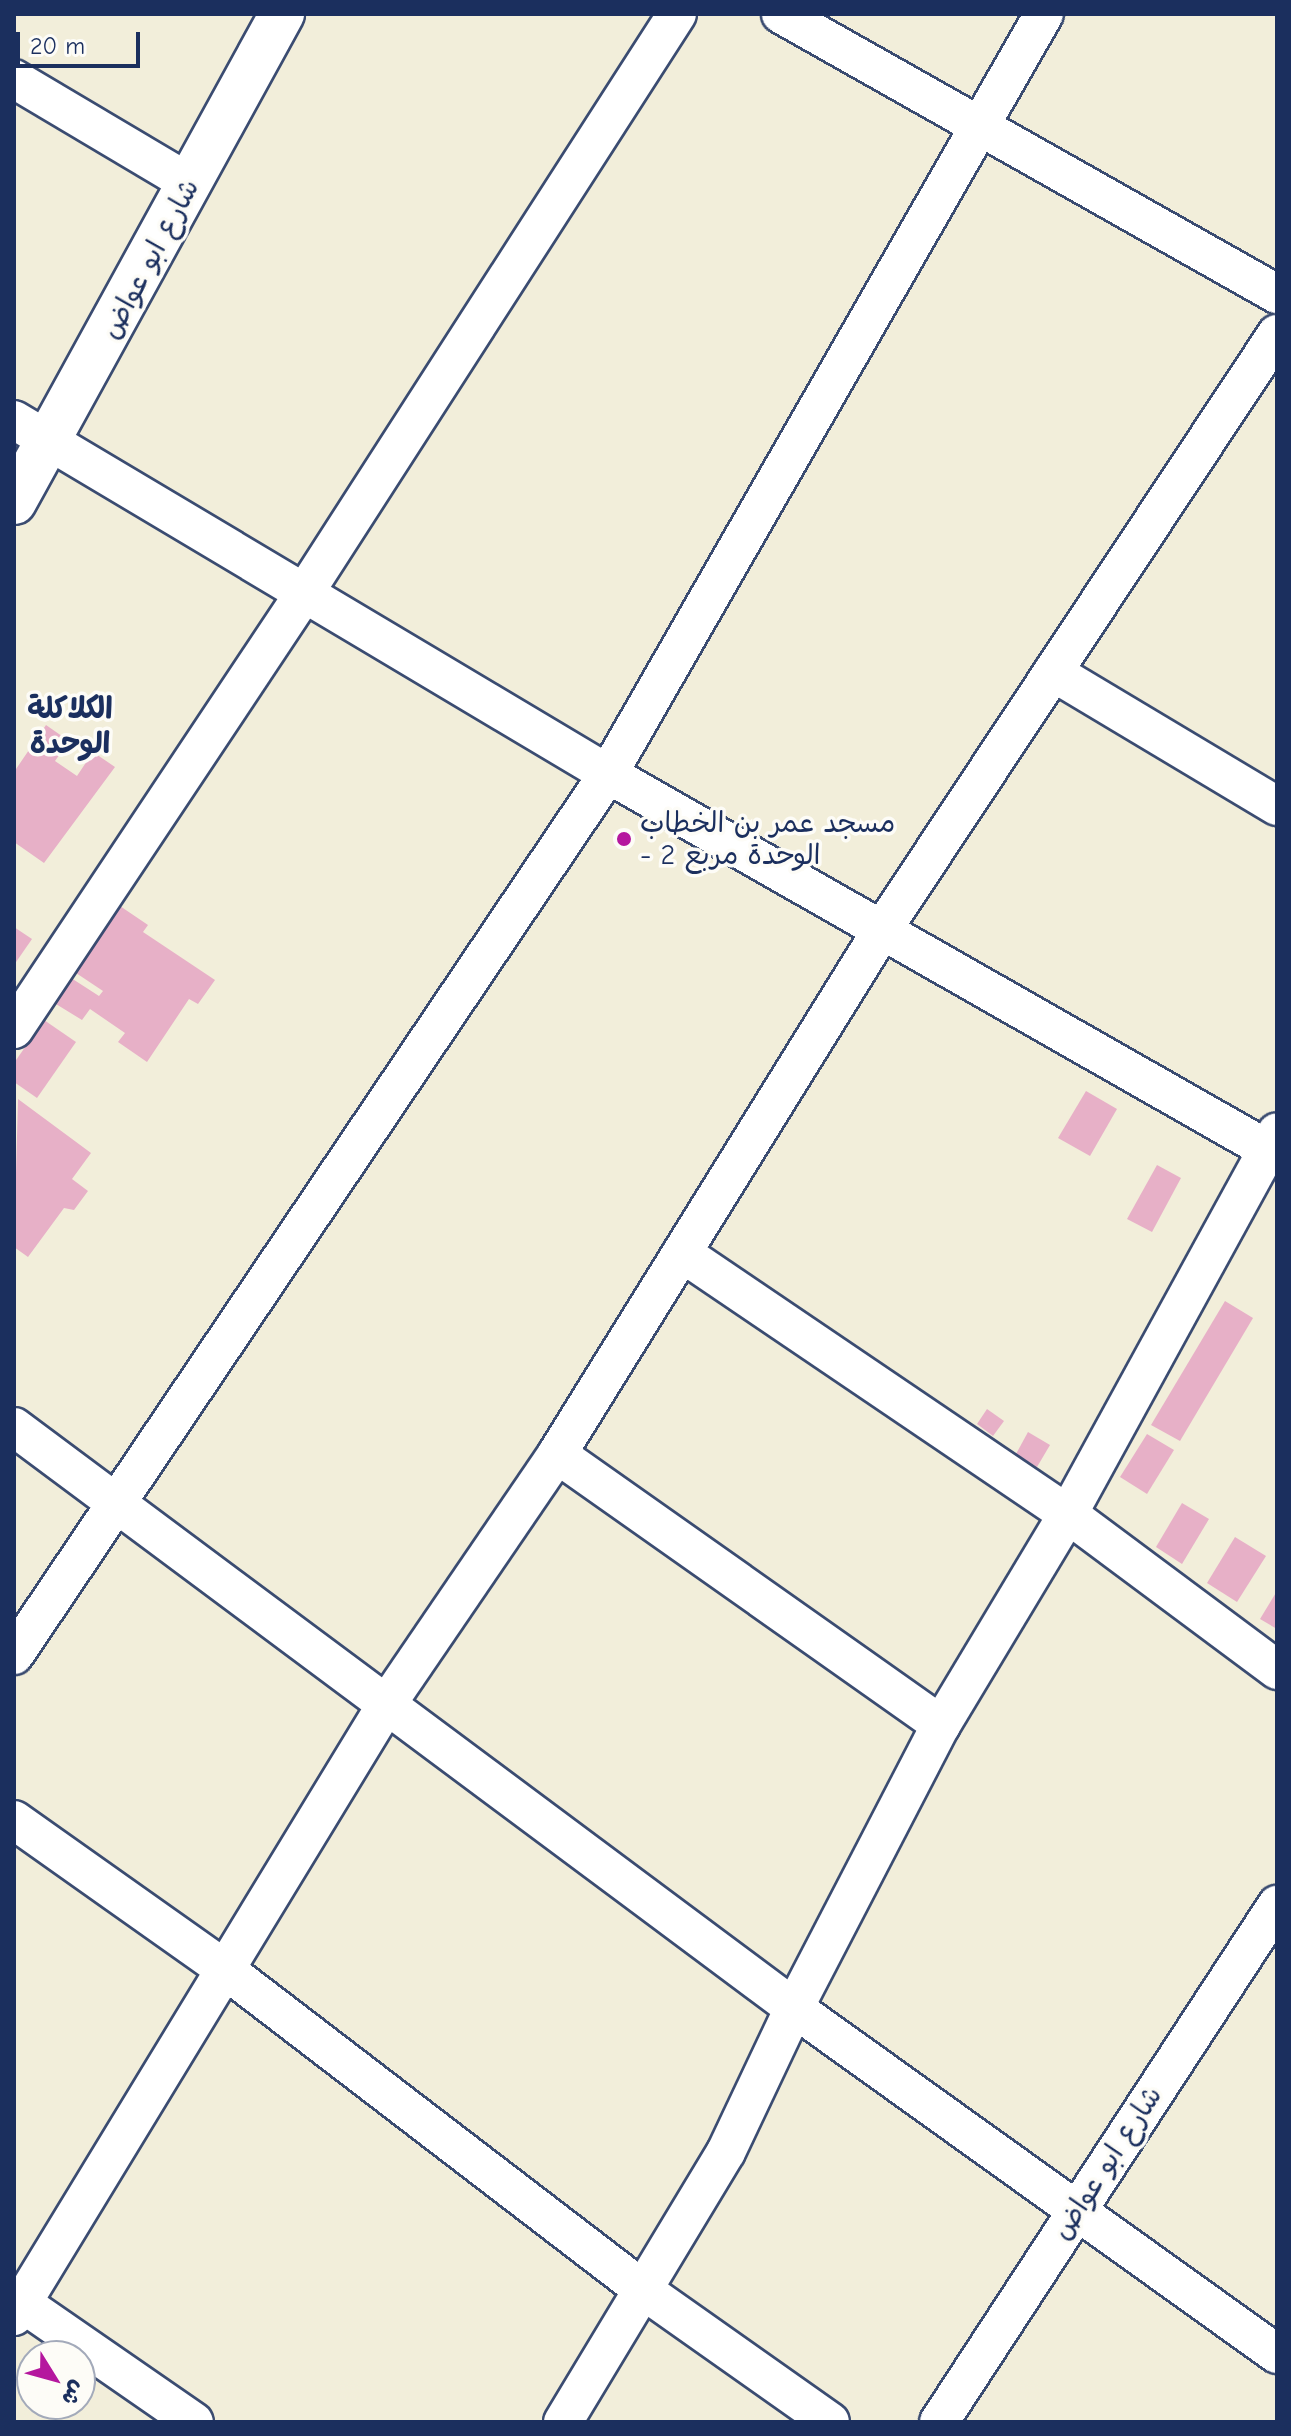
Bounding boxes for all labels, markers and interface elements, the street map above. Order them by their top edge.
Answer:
scale bar [20,16,144,66]
text: 20 m [30,32,85,60]
street label: شارع ابو عواض [94,173,206,345]
district label: الكلاكلة الوحدة [27,691,113,762]
place label: مسجد عمر بن الخطاب - الوحدة مربع 2 [640,806,895,872]
marker: مسجد عمر بن الخطاب - الوحدة مربع 2 [615,830,633,848]
street label: شارع ابو عواض [1045,2080,1169,2246]
north arrow [16,2340,96,2420]
text: ش [56,2376,91,2411]

